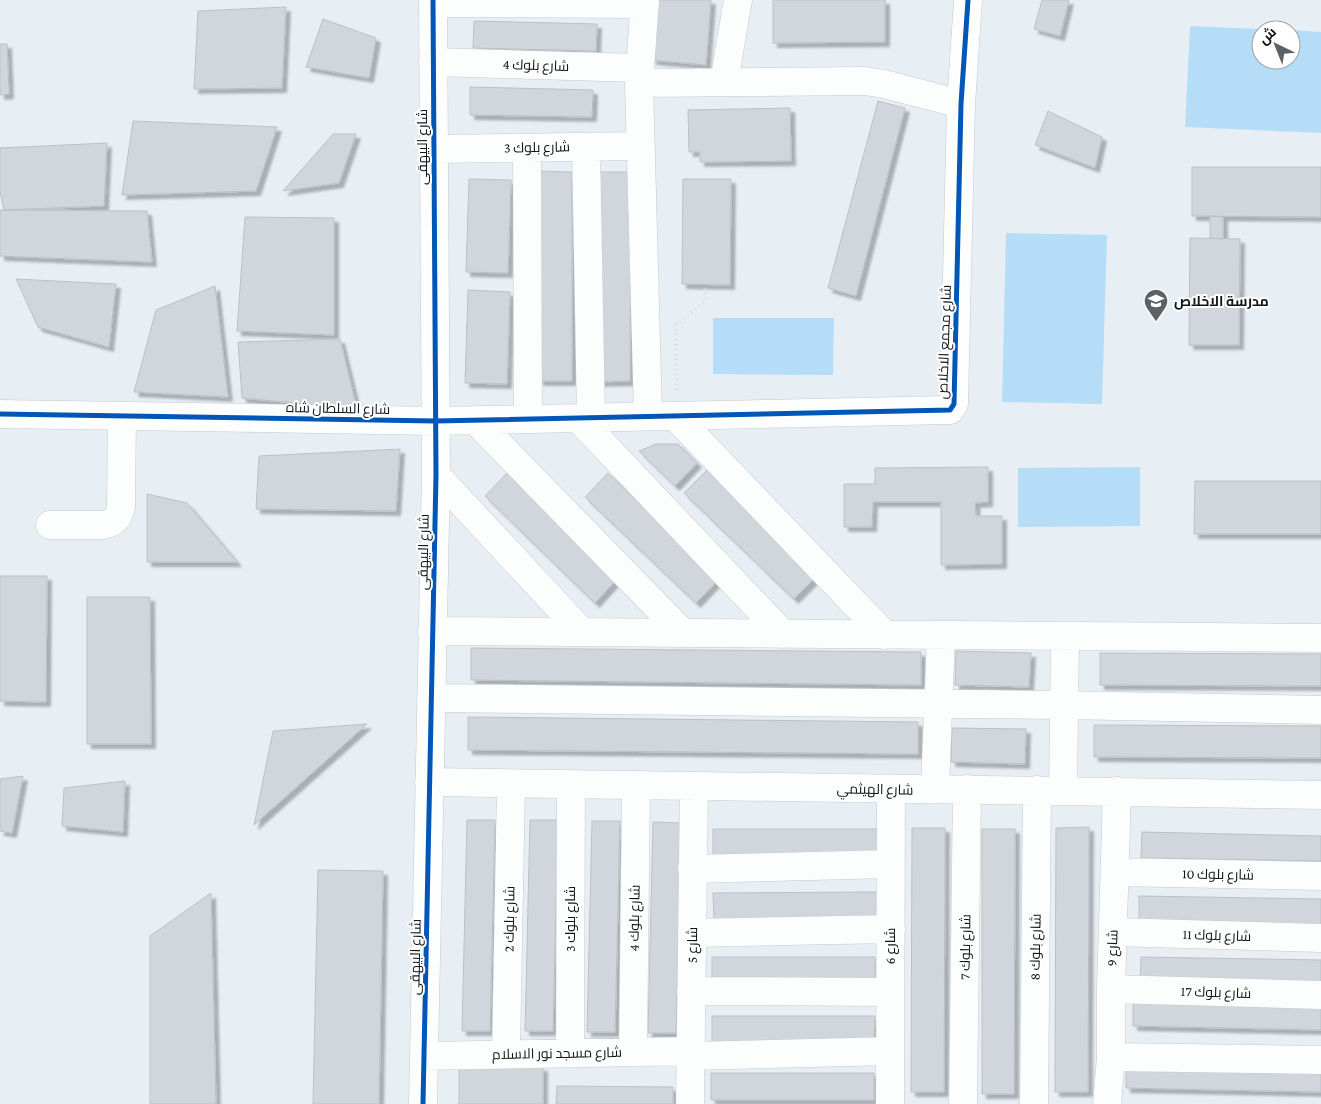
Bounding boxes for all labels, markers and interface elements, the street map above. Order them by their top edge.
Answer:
north arrow [1251,20,1301,70]
text: ش [1255,23,1280,48]
street label: شارع بلوك 4 [502,56,570,75]
street label: شارع البيهقى [414,109,431,185]
street label: شارع بلوك 3 [504,138,570,157]
street label: شارع مجمع الاخلاص [934,284,955,400]
school or university icon: مدرسة الاخلاص [1143,288,1169,322]
place label: مدرسة الاخلاص [1174,293,1269,310]
street label: شارع السلطان شاه [286,399,390,418]
street label: شارع البيهقى [414,514,433,590]
street label: شارع الهيثمي [836,780,913,802]
street label: شارع بلوك 10 [1182,865,1254,884]
street label: شارع بلوك 4 [625,885,644,951]
street label: شارع بلوك 2 [500,886,519,952]
street label: شارع بلوك 3 [562,886,579,952]
street label: شارع بلوك 8 [1026,913,1045,981]
street label: شارع بلوك 7 [956,914,975,980]
street label: شارع البيهقى [406,919,425,995]
street label: شارع بلوك 11 [1182,926,1252,945]
street label: شارع 5 [684,927,701,963]
street label: شارع 6 [882,928,899,964]
street label: شارع 9 [1103,929,1122,967]
street label: شارع بلوك 17 [1180,983,1252,1002]
street label: شارع مسجد نور الاسلام [492,1044,622,1064]

